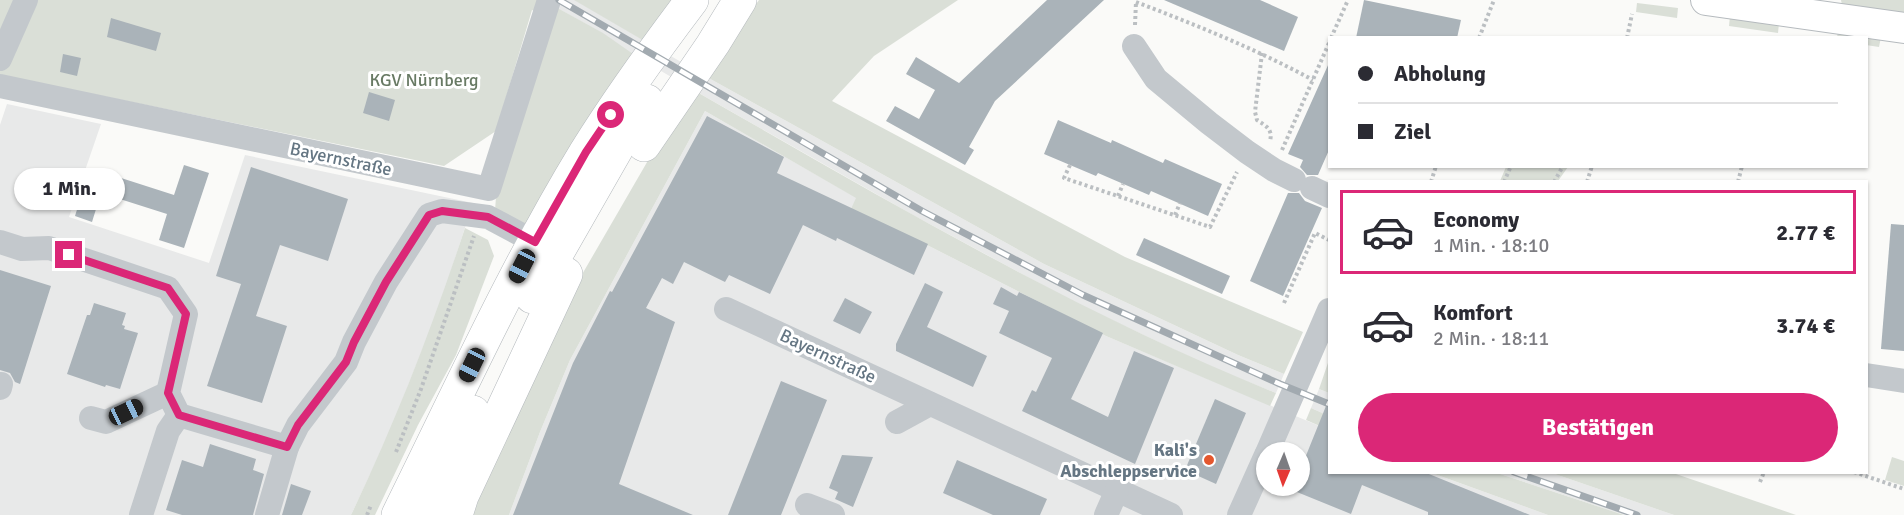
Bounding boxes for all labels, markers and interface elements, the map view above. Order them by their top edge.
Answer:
text: Abholung [1394,60,1486,87]
park label: KGV Nürnberg [369,69,479,91]
route start [597,101,624,128]
text: Ziel [1394,118,1431,145]
street label: Bayernstraße [288,137,394,181]
callout: 1 Min. [14,168,124,210]
text: 1 Min. [42,176,97,201]
icon: car [1361,205,1415,259]
text: Economy [1433,206,1519,233]
text: 2.77 € [1776,219,1835,246]
text: 1 Min. · 18:10 [1433,233,1549,258]
route end [55,241,82,268]
car [506,246,538,286]
icon: car [1361,298,1415,352]
text: Komfort [1433,299,1513,326]
text: 3.74 € [1776,312,1835,339]
street label: Bayernstraße [776,324,880,388]
text: 2 Min. · 18:11 [1433,326,1549,351]
car [456,345,488,385]
button: Bestätigen [1358,393,1838,462]
car [106,396,146,428]
place label: Kali's Abschleppservice [1060,439,1197,482]
north arrow [1256,442,1310,496]
map controls [1256,442,1310,496]
marker: Kali's Abschleppservice [1202,453,1216,467]

